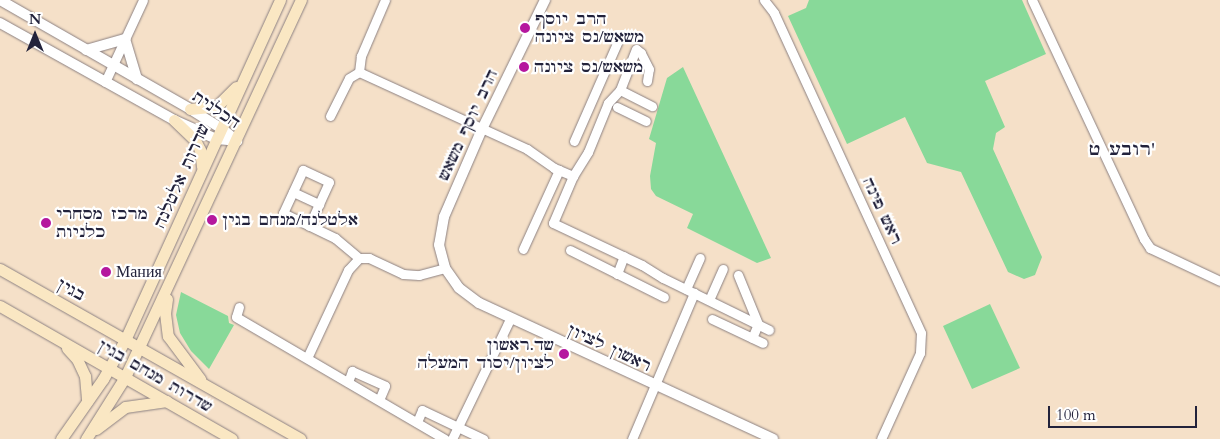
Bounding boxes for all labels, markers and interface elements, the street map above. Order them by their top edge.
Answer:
place label: הרב יוסף משאש/נס ציונה [535,9,641,47]
north arrow [10,10,60,60]
text: N [29,10,41,29]
marker: הרב יוסף משאש/נס ציונה [519,22,531,34]
place label: משאש/נס ציונה [534,57,640,77]
marker: משאש/נס ציונה [518,61,530,73]
street label: הרב יוסף משאש [435,70,501,180]
street label: הכלנית [189,87,243,133]
street label: שדרות אלטלנה [151,123,213,229]
district label: רובע ט' [1091,139,1153,161]
street label: ראש פינה [859,176,905,246]
place label: מרכז מסחרי כלניות [56,204,144,242]
place label: אלטלנה/מנחם בגין [222,210,354,230]
marker: אלטלנה/מנחם בגין [206,214,218,226]
marker: מרכז מסחרי כלניות [40,217,52,229]
place label: Мания [116,262,162,282]
marker: Мания [100,266,112,278]
street label: בגין [54,275,88,305]
street label: ראשון לציון [566,321,652,375]
place label: שד.ראשון לציון/יסוד המעלה [421,335,554,373]
street label: שדרות מנחם בגין [98,337,212,415]
marker: שד.ראשון לציון/יסוד המעלה [558,348,570,360]
scale bar [1050,396,1199,428]
text: 100 m [1056,405,1096,425]

